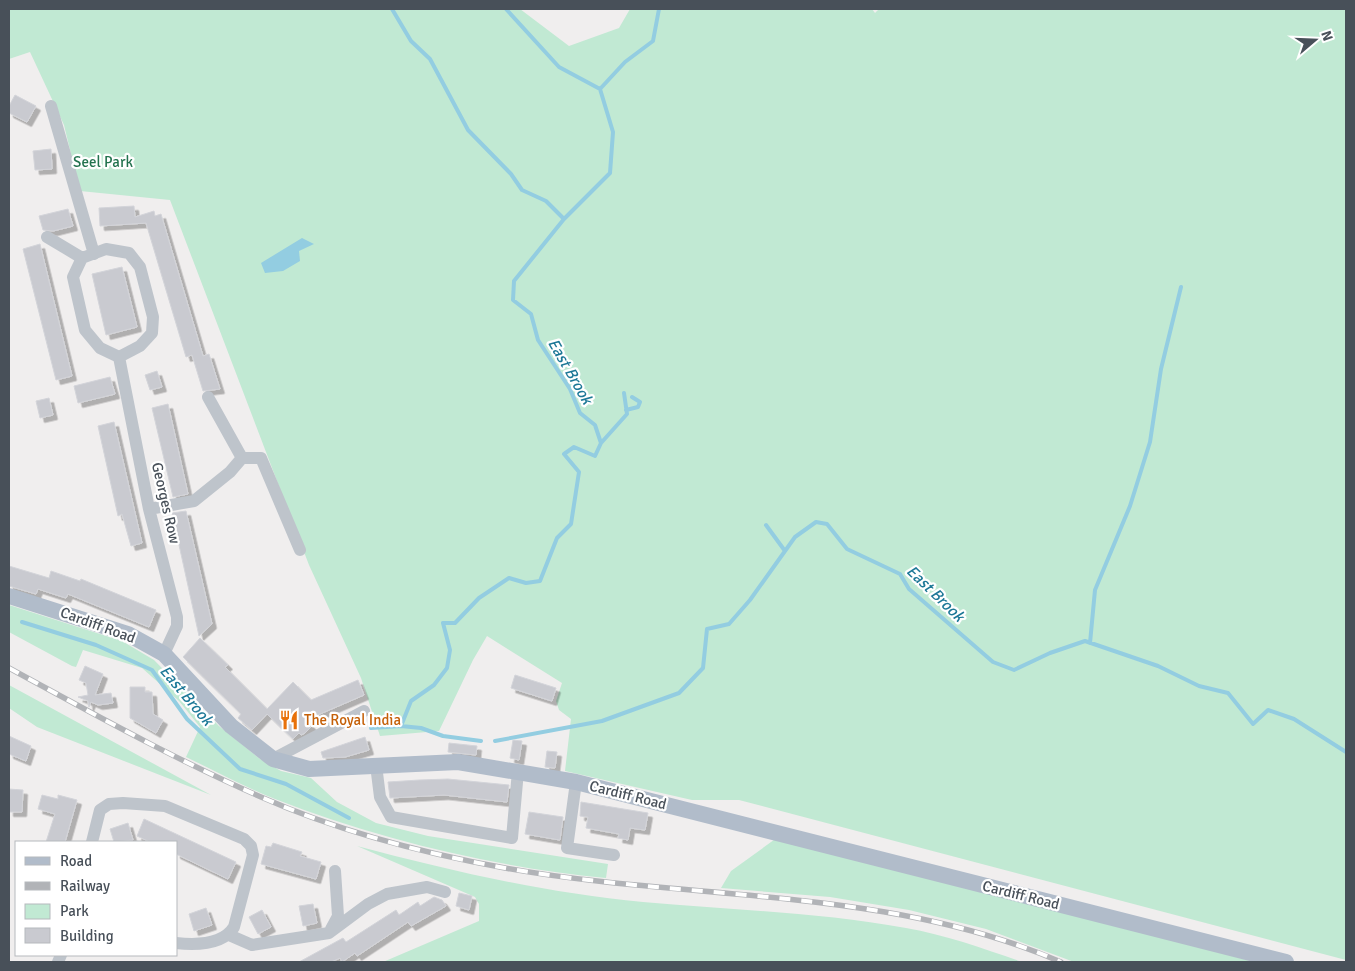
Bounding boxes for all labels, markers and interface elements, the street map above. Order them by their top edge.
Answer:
north arrow [1290,15,1340,65]
text: N [1317,29,1336,43]
park label: Seel Park [73,153,133,171]
water label: East Brook [543,335,598,410]
street label: Georges Row [148,461,184,546]
water label: East Brook [902,561,970,628]
street label: Cardiff Road [58,603,138,647]
water label: East Brook [155,661,219,731]
restaurant icon: The Royal India [278,709,300,731]
place label: The Royal India [304,711,401,729]
street label: Cardiff Road [588,777,668,813]
legend [15,841,178,956]
text: Road [60,852,92,870]
text: Railway [60,877,110,895]
street label: Cardiff Road [981,877,1061,913]
text: Park [60,902,89,920]
text: Building [60,927,114,945]

